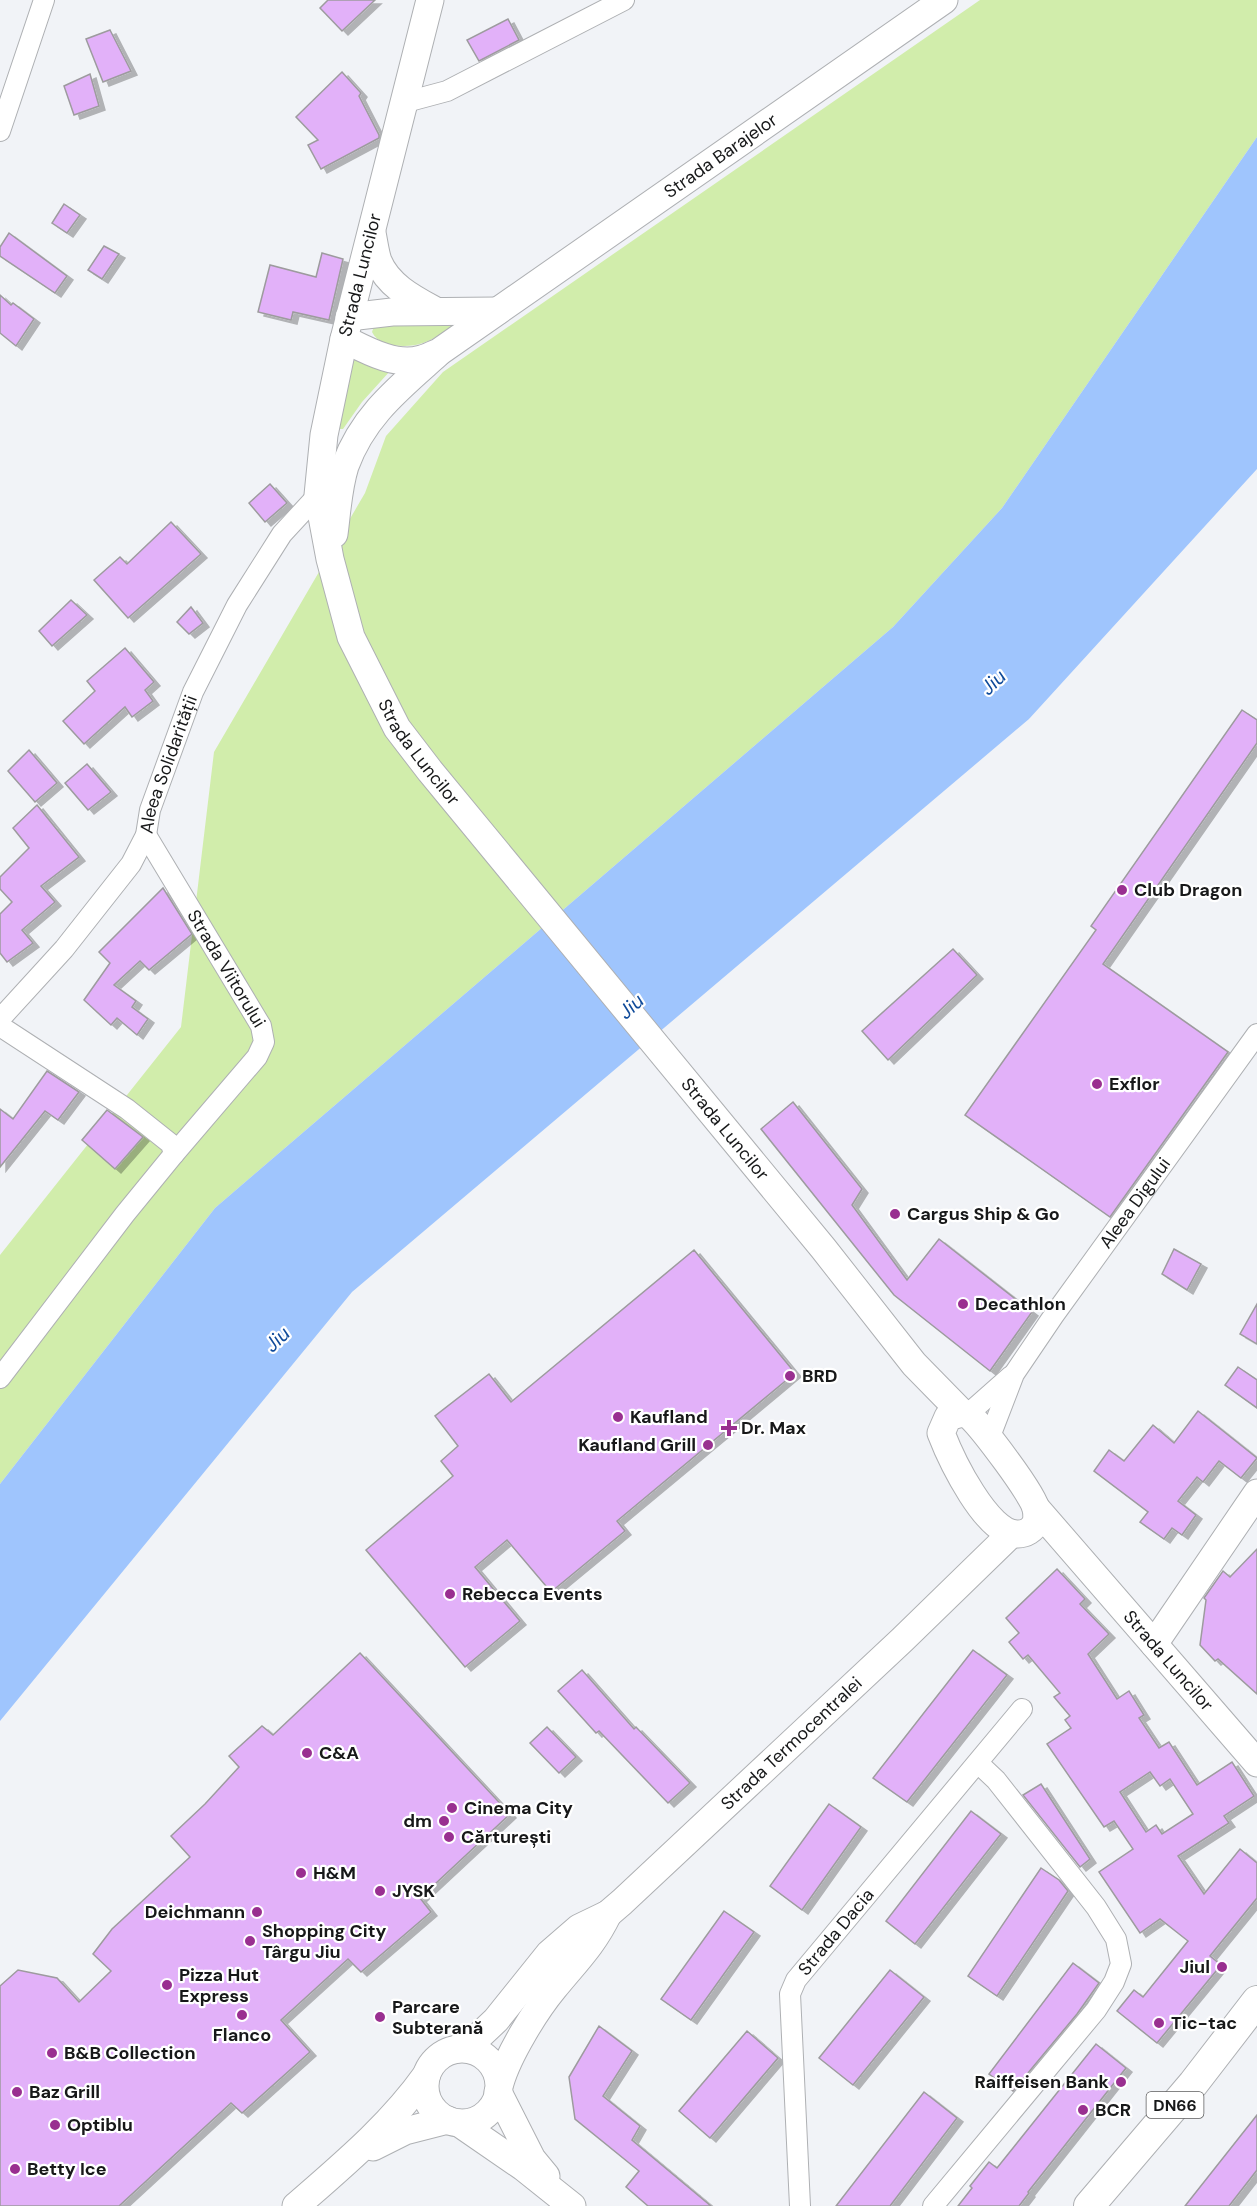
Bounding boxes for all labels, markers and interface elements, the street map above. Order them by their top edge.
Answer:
street label: Strada Barajelor [659,108,782,204]
street label: Strada Luncilor [333,211,387,339]
water label: Jiu [975,664,1011,700]
street label: Aleea Solidarității [134,692,203,835]
street label: Strada Luncilor [372,695,465,810]
place label: Club Dragon [1134,878,1242,902]
marker: Club Dragon [1115,883,1129,897]
street label: Strada Viitorului [182,905,271,1032]
water label: Jiu [613,988,649,1024]
place label: Exflor [1109,1072,1160,1096]
street label: Strada Luncilor [676,1073,774,1186]
marker: Exflor [1090,1077,1104,1091]
street label: Aleea Digului [1094,1153,1176,1253]
place label: Cargus Ship & Go [907,1202,1060,1226]
marker: Cargus Ship & Go [888,1207,902,1221]
place label: Decathlon [975,1292,1066,1316]
marker: Decathlon [956,1297,970,1311]
water label: Jiu [259,1321,295,1357]
place label: BRD [802,1364,838,1388]
marker: BRD [783,1369,797,1383]
place label: Kaufland [630,1405,708,1429]
marker: Kaufland [611,1410,625,1424]
place label: Dr. Max [741,1416,806,1440]
marker: Dr. Max [722,1421,736,1435]
place label: Kaufland Grill [578,1433,696,1457]
marker: Kaufland Grill [701,1438,715,1452]
place label: Rebecca Events [462,1582,602,1606]
marker: Rebecca Events [443,1587,457,1601]
street label: Strada Luncilor [1118,1605,1219,1716]
street label: Strada Termocentralei [716,1672,867,1815]
place label: C&A [319,1741,359,1765]
marker: C&A [300,1746,314,1760]
place label: Cinema City [464,1796,573,1820]
marker: Cinema City [445,1801,459,1815]
place label: dm [403,1809,432,1833]
marker: dm [437,1814,451,1828]
place label: Cărturești [461,1825,551,1849]
marker: Cărturești [442,1830,456,1844]
place label: H&M [313,1861,356,1885]
marker: H&M [294,1866,308,1880]
place label: JYSK [392,1879,435,1903]
street label: Strada Dacia [793,1883,879,1981]
marker: JYSK [373,1884,387,1898]
place label: Deichmann [145,1900,245,1924]
marker: Deichmann [250,1905,264,1919]
place label: Shopping City Târgu Jiu [262,1919,387,1964]
marker: Shopping City Târgu Jiu [243,1934,257,1948]
place label: Jiul [1179,1955,1210,1979]
marker: Jiul [1215,1960,1229,1974]
place label: Pizza Hut Express [179,1963,259,2008]
marker: Pizza Hut Express [160,1978,174,1992]
place label: Parcare Subterană [392,1995,483,2040]
marker: Flanco [235,2008,249,2022]
marker: Parcare Subterană [373,2010,387,2024]
place label: Tic-tac [1171,2011,1237,2035]
marker: Tic-tac [1152,2016,1166,2030]
place label: Flanco [213,2023,271,2047]
place label: B&B Collection [64,2041,196,2065]
marker: B&B Collection [45,2046,59,2060]
place label: Raiffeisen Bank [974,2070,1110,2094]
marker: Raiffeisen Bank [1114,2075,1128,2089]
place label: Baz Grill [29,2080,100,2104]
marker: Baz Grill [10,2085,24,2099]
road number: DN66 [1146,2092,1204,2118]
place label: BCR [1095,2098,1131,2122]
marker: BCR [1076,2103,1090,2117]
place label: Optiblu [67,2113,133,2137]
marker: Optiblu [48,2118,62,2132]
place label: Betty Ice [27,2157,107,2181]
marker: Betty Ice [8,2162,22,2176]

